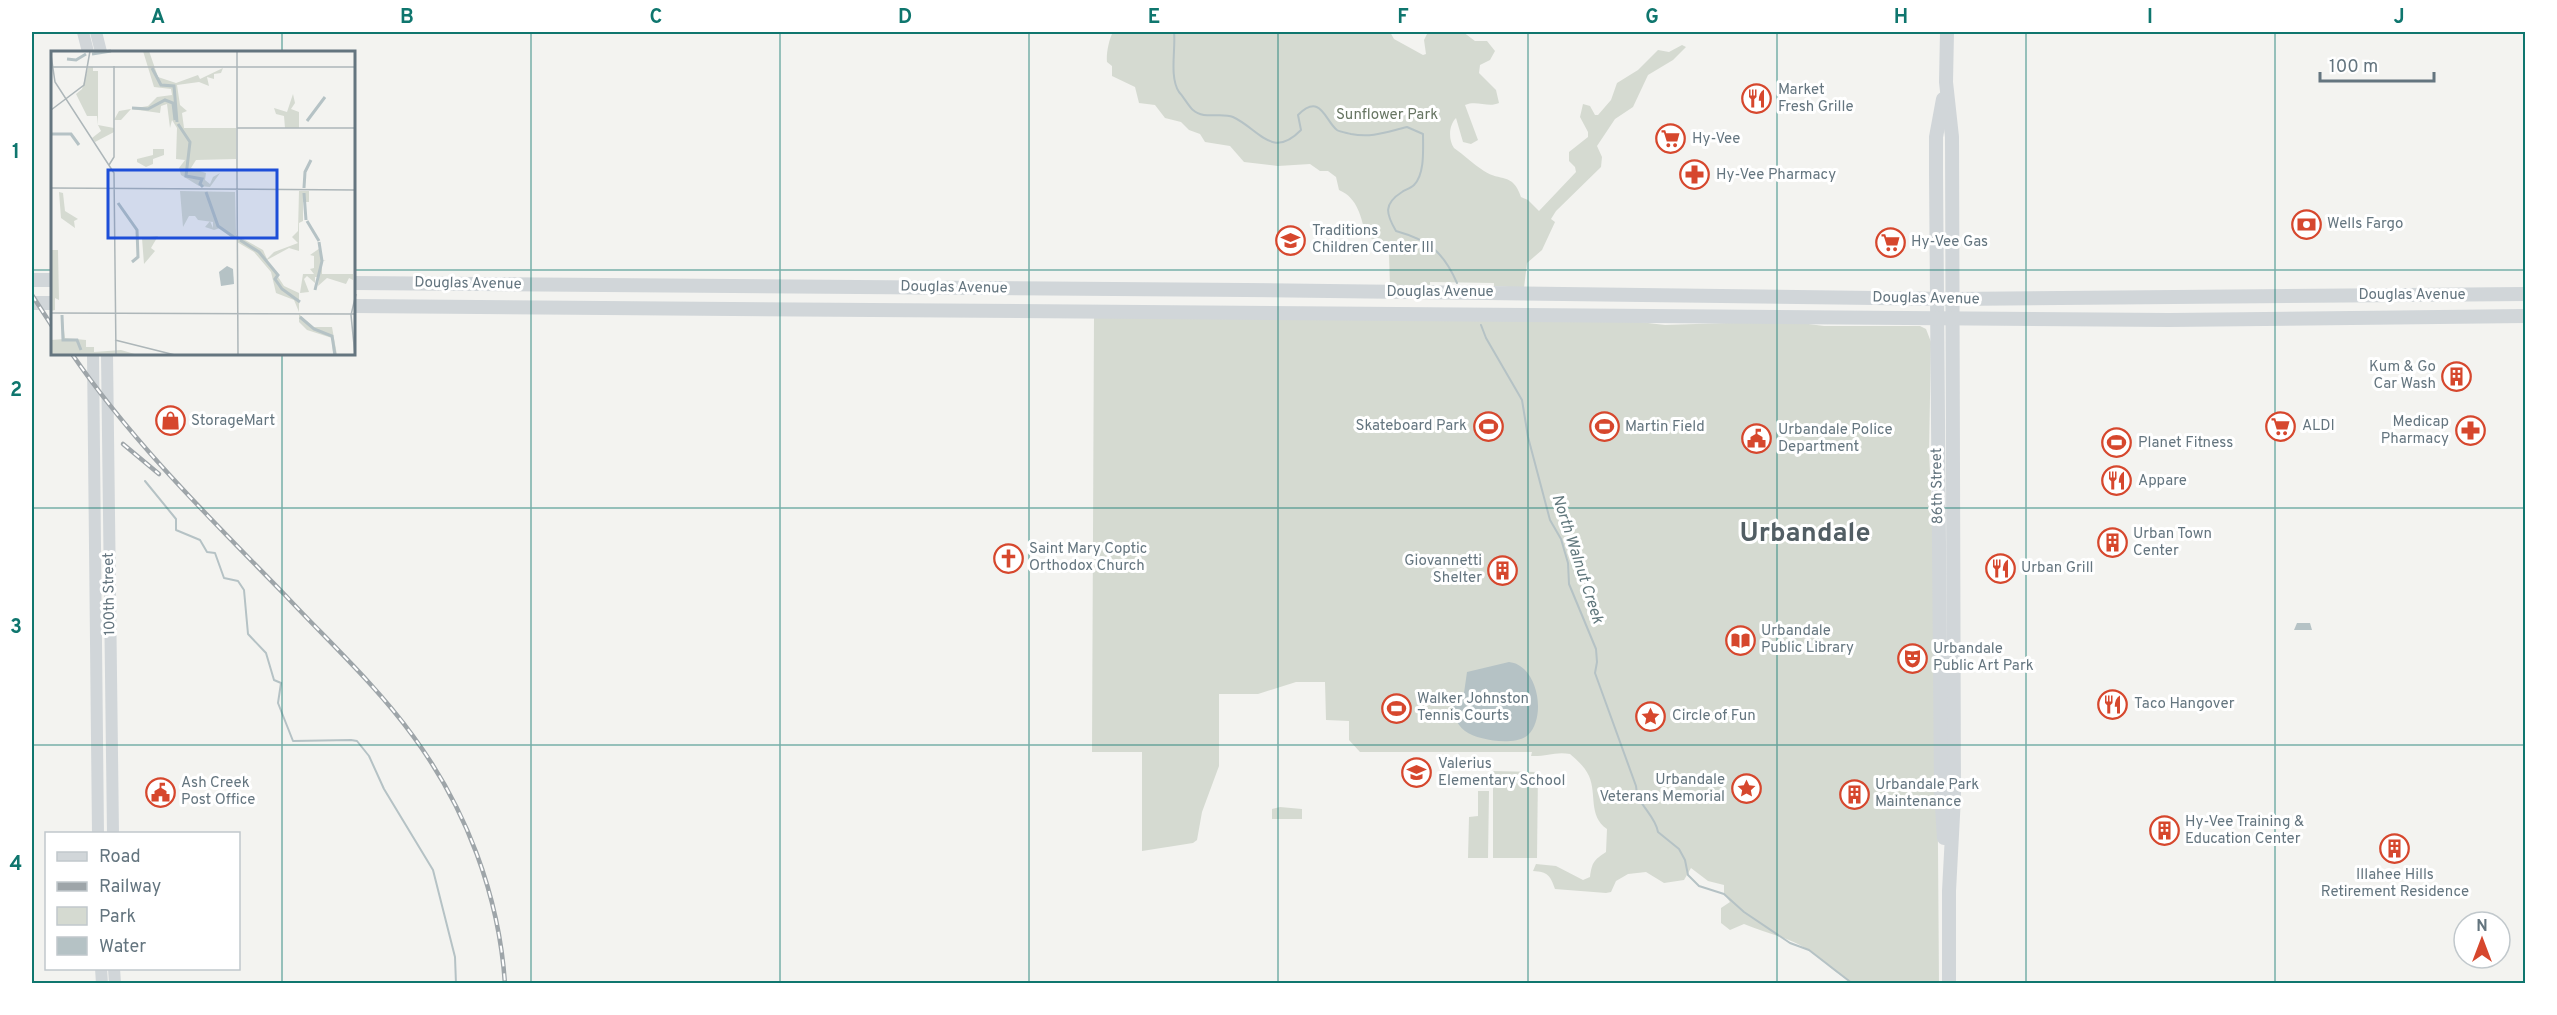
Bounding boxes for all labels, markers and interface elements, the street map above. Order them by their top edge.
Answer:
text: A [151,5,165,31]
text: B [400,5,414,31]
text: C [650,5,662,31]
text: D [898,5,912,31]
text: E [1148,5,1160,31]
text: F [1397,5,1409,31]
text: G [1645,5,1659,31]
text: H [1894,5,1908,31]
text: I [2147,5,2153,31]
text: J [2393,5,2405,31]
scale bar [2320,45,2434,83]
inset map [51,51,356,356]
text: 100 m [2329,56,2378,79]
place label: Market Fresh Grille [1778,81,1854,117]
restaurant icon: Market Fresh Grille [1741,83,1773,115]
park label: Sunflower Park [1336,106,1438,125]
supermarket icon: Hy-Vee [1655,123,1687,155]
place label: Hy-Vee [1692,130,1740,149]
text: 1 [12,140,20,166]
pharmacy icon: Hy-Vee Pharmacy [1679,159,1711,191]
place label: Hy-Vee Pharmacy [1716,166,1836,185]
bank icon: Wells Fargo [2290,208,2322,240]
place label: Wells Fargo [2327,215,2403,234]
place label: Traditions Children Center III [1312,222,1434,258]
school or university icon: Traditions Children Center III [1275,224,1307,256]
supermarket icon: Hy-Vee Gas [1874,226,1906,258]
place label: Hy-Vee Gas [1911,233,1988,252]
street label: Douglas Avenue [414,274,522,294]
street label: Douglas Avenue [900,278,1008,298]
street label: Douglas Avenue [1386,283,1494,302]
street label: Douglas Avenue [2358,286,2466,305]
street label: Douglas Avenue [1872,289,1980,309]
place label: Kum & Go Car Wash [2369,358,2436,394]
building icon: Kum & Go Car Wash [2441,360,2473,392]
text: 2 [10,378,22,404]
shop icon: StorageMart [154,405,186,437]
sports icon: Skateboard Park [1472,410,1504,442]
supermarket icon: ALDI [2265,410,2297,442]
sports icon: Martin Field [1588,411,1620,443]
place label: StorageMart [191,412,275,431]
place label: Medicap Pharmacy [2381,413,2449,449]
pharmacy icon: Medicap Pharmacy [2454,415,2486,447]
place label: Skateboard Park [1355,417,1467,436]
place label: ALDI [2302,417,2335,436]
place label: Martin Field [1625,418,1705,437]
place label: Urbandale Police Department [1778,421,1893,457]
public building icon: Urbandale Police Department [1741,423,1773,455]
sports icon: Planet Fitness [2101,427,2133,459]
place label: Planet Fitness [2138,434,2233,453]
street label: 86th Street [1928,447,1948,525]
restaurant icon: Appare [2101,465,2133,497]
place label: Appare [2138,472,2187,491]
water label: North Walnut Creek [1547,492,1608,627]
district label: Urbandale [1740,517,1870,551]
place label: Urban Town Center [2133,525,2212,561]
building icon: Urban Town Center [2096,527,2128,559]
place label: Saint Mary Coptic Orthodox Church [1029,540,1147,576]
church icon: Saint Mary Coptic Orthodox Church [992,542,1024,574]
street label: 100th Street [100,552,120,636]
place label: Giovannetti Shelter [1404,552,1482,588]
restaurant icon: Urban Grill [1984,552,2016,584]
building icon: Giovannetti Shelter [1487,554,1519,586]
place label: Urban Grill [2021,559,2094,578]
text: 3 [10,615,22,641]
place label: Urbandale Public Library [1761,622,1854,658]
library icon: Urbandale Public Library [1724,624,1756,656]
place label: Urbandale Public Art Park [1933,640,2034,676]
theatre icon: Urbandale Public Art Park [1896,642,1928,674]
restaurant icon: Taco Hangover [2097,688,2129,720]
place label: Walker Johnston Tennis Courts [1417,690,1529,726]
sports icon: Walker Johnston Tennis Courts [1380,692,1412,724]
place label: Taco Hangover [2134,695,2235,714]
place icon: Circle of Fun [1635,700,1667,732]
place label: Circle of Fun [1672,707,1756,726]
place label: Valerius Elementary School [1438,755,1565,791]
school or university icon: Valerius Elementary School [1401,757,1433,789]
place label: Urbandale Veterans Memorial [1599,771,1725,807]
place icon: Urbandale Veterans Memorial [1730,773,1762,805]
place label: Ash Creek Post Office [181,774,255,810]
public building icon: Ash Creek Post Office [144,776,176,808]
place label: Urbandale Park Maintenance [1875,776,1979,812]
building icon: Urbandale Park Maintenance [1838,778,1870,810]
place label: Hy-Vee Training & Education Center [2185,813,2304,849]
building icon: Hy-Vee Training & Education Center [2148,815,2180,847]
legend [45,832,240,970]
building icon: Illahee Hills Retirement Residence [2379,832,2411,864]
text: Road [99,846,141,869]
text: 4 [10,852,22,878]
place label: Illahee Hills Retirement Residence [2321,866,2469,902]
text: Railway [99,876,161,899]
text: Park [99,906,136,929]
north arrow [2452,910,2512,970]
text: N [2476,917,2488,937]
text: Water [99,936,146,959]

